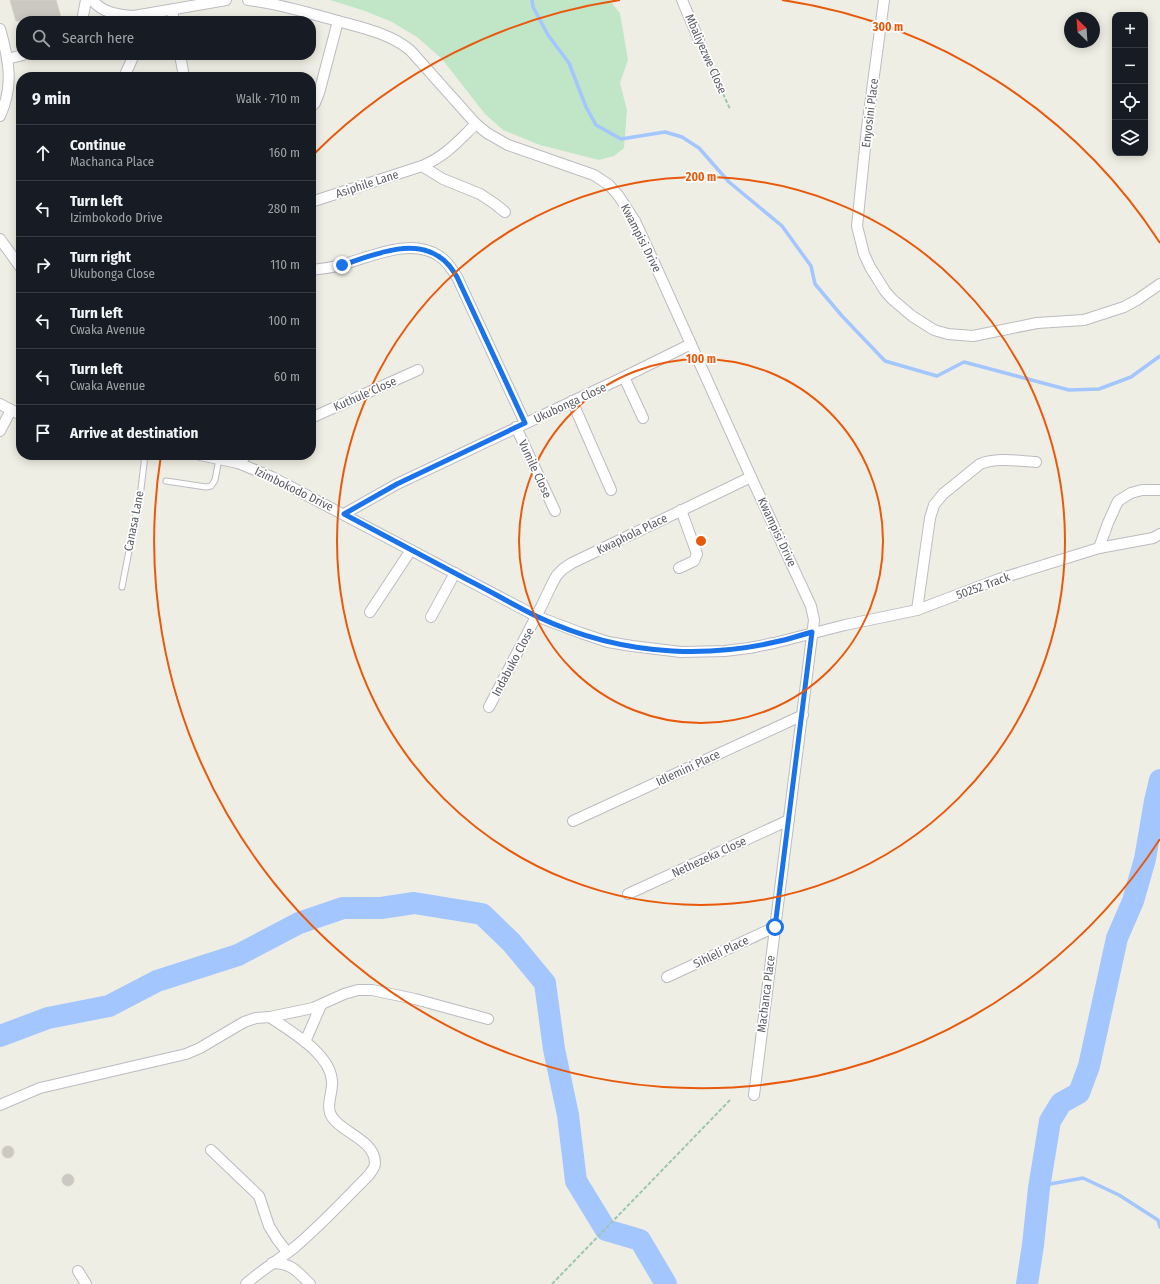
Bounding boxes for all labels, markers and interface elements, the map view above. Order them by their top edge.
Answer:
street label: Mbaliyezwe Close [682,12,730,96]
north arrow [1064,12,1100,48]
map controls [1112,12,1148,156]
button: + [1112,12,1148,48]
search box [16,16,316,60]
text: 300 m [872,20,903,34]
icon: search [30,27,52,49]
text: Search here [62,29,134,47]
button: − [1112,48,1148,84]
street label: Enyosini Place [859,78,881,148]
button: locate [1112,84,1148,120]
text: 9 min [32,88,71,109]
text: Walk · 710 m [236,91,300,106]
button: layers [1112,120,1148,156]
text: Continue [70,136,126,154]
icon: ahead [32,142,54,164]
text: 160 m [269,145,300,160]
text: Machanca Place [70,154,154,169]
street label: Asiphile Lane [334,167,400,201]
text: 200 m [685,170,716,184]
text: Turn left [70,192,123,210]
icon: left [32,198,54,220]
text: 280 m [268,201,300,216]
street label: Kwampisi Drive [618,201,664,275]
text: Izimbokodo Drive [70,210,163,225]
text: Turn right [70,248,131,266]
icon: right [32,254,54,276]
route end [333,256,351,274]
text: 110 m [270,257,300,272]
text: Ukubonga Close [70,266,155,281]
text: Turn left [70,304,123,322]
icon: left [32,310,54,332]
text: 100 m [268,313,300,328]
text: Cwaka Avenue [70,322,145,337]
text: 100 m [686,352,716,366]
text: Turn left [70,360,123,378]
icon: left [32,366,54,388]
text: 60 m [274,369,300,384]
street label: Kuthule Close [331,374,399,414]
text: Cwaka Avenue [70,378,145,393]
street label: Ukubonga Close [532,380,609,426]
icon: arrive [32,422,54,444]
text: Arrive at destination [70,424,198,442]
street label: Vumile Close [515,438,555,500]
street label: Izimbokodo Drive [252,464,336,514]
street label: Canasa Lane [121,490,147,552]
street label: Kwampisi Drive [755,495,799,569]
street label: Kwaphola Place [594,511,670,557]
centre of rings [694,534,708,548]
street label: 50252 Track [954,570,1012,602]
street label: Indabuko Close [489,625,537,699]
street label: Idlemini Place [654,747,722,789]
street label: Nethezeka Close [670,834,748,880]
route start [766,918,784,936]
street label: Sihleli Place [691,933,751,971]
street label: Machanca Place [754,954,778,1033]

